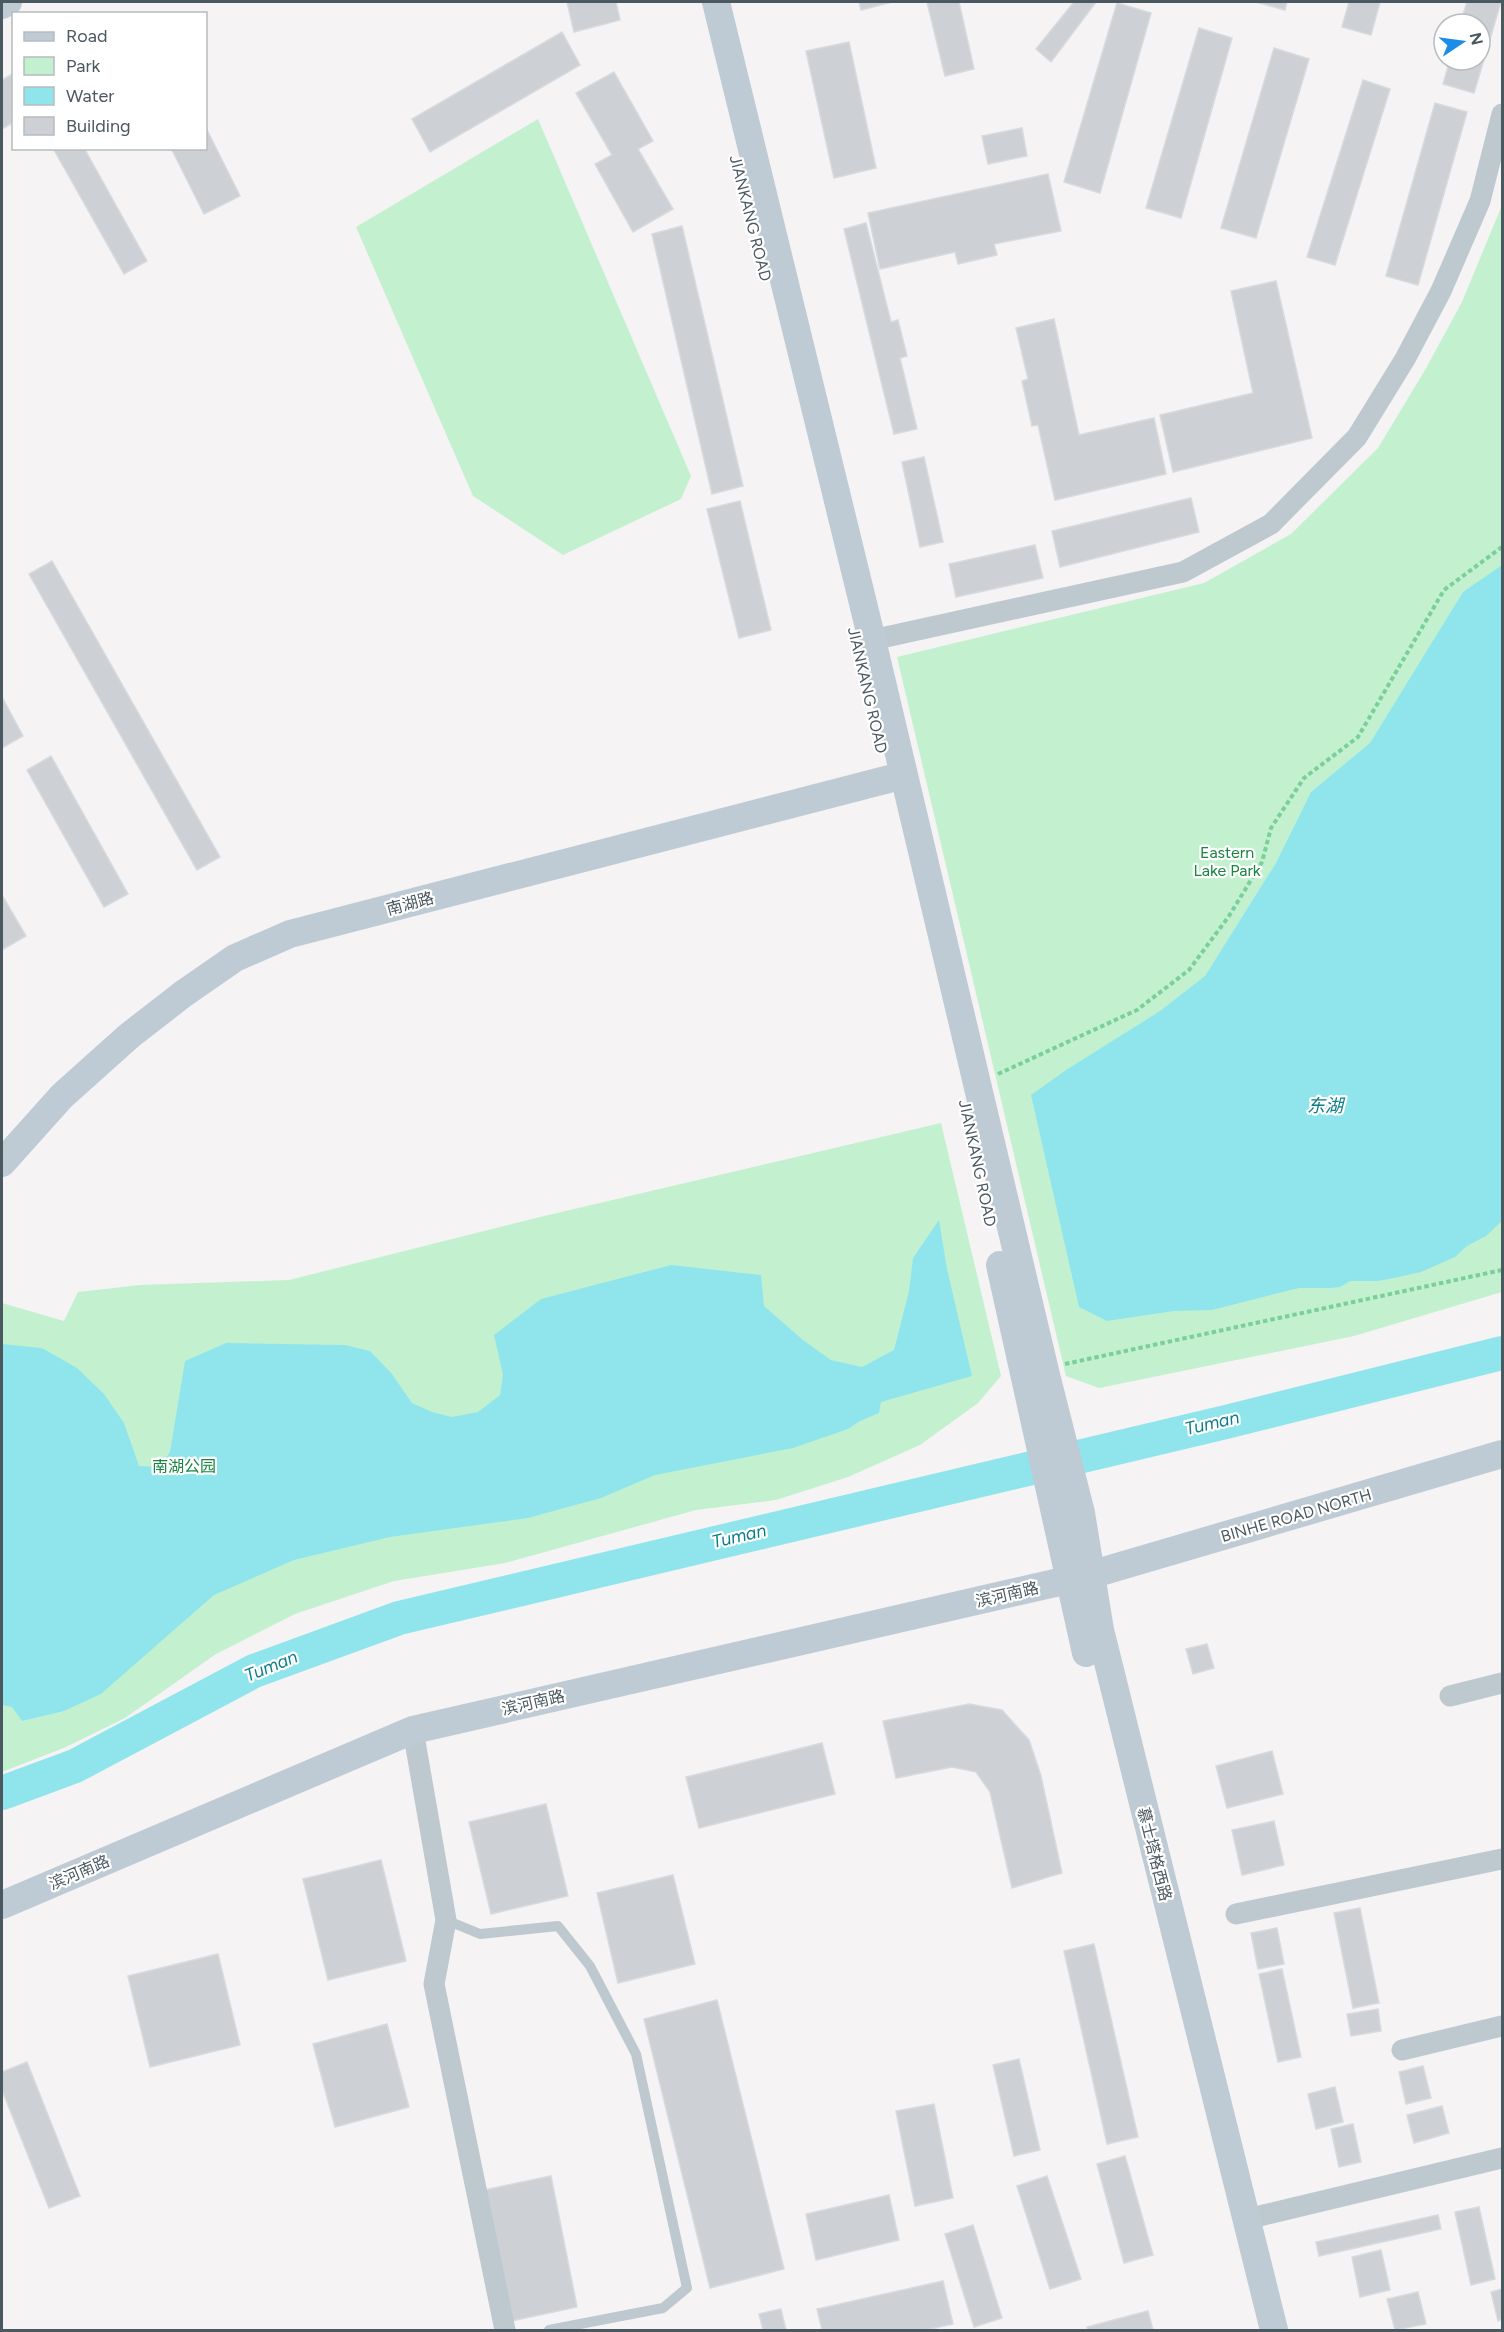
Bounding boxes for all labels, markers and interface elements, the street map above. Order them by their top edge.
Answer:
legend [12,12,207,150]
north arrow [1432,12,1492,72]
text: Road [66,25,107,47]
text: N [1465,31,1487,47]
text: Park [66,55,101,77]
text: Water [66,85,114,107]
text: Building [66,115,131,137]
street label: JIANKANG ROAD [726,153,775,283]
street label: JIANKANG ROAD [844,625,891,755]
park label: Eastern Lake Park [1193,843,1261,880]
street label: 南湖路 [384,888,436,919]
water label: 东湖 [1307,1095,1346,1117]
street label: JIANKANG ROAD [955,1098,1000,1228]
water label: Tuman [1183,1406,1241,1440]
park label: 南湖公园 [152,1457,216,1476]
street label: BINHE ROAD NORTH [1219,1485,1374,1546]
water label: Tuman [710,1519,768,1553]
street label: 滨河南路 [974,1578,1040,1611]
water label: Tuman [241,1645,301,1687]
street label: 滨河南路 [500,1686,566,1719]
street label: 慕士塔格西路 [1134,1805,1175,1903]
street label: 滨河南路 [46,1851,112,1894]

